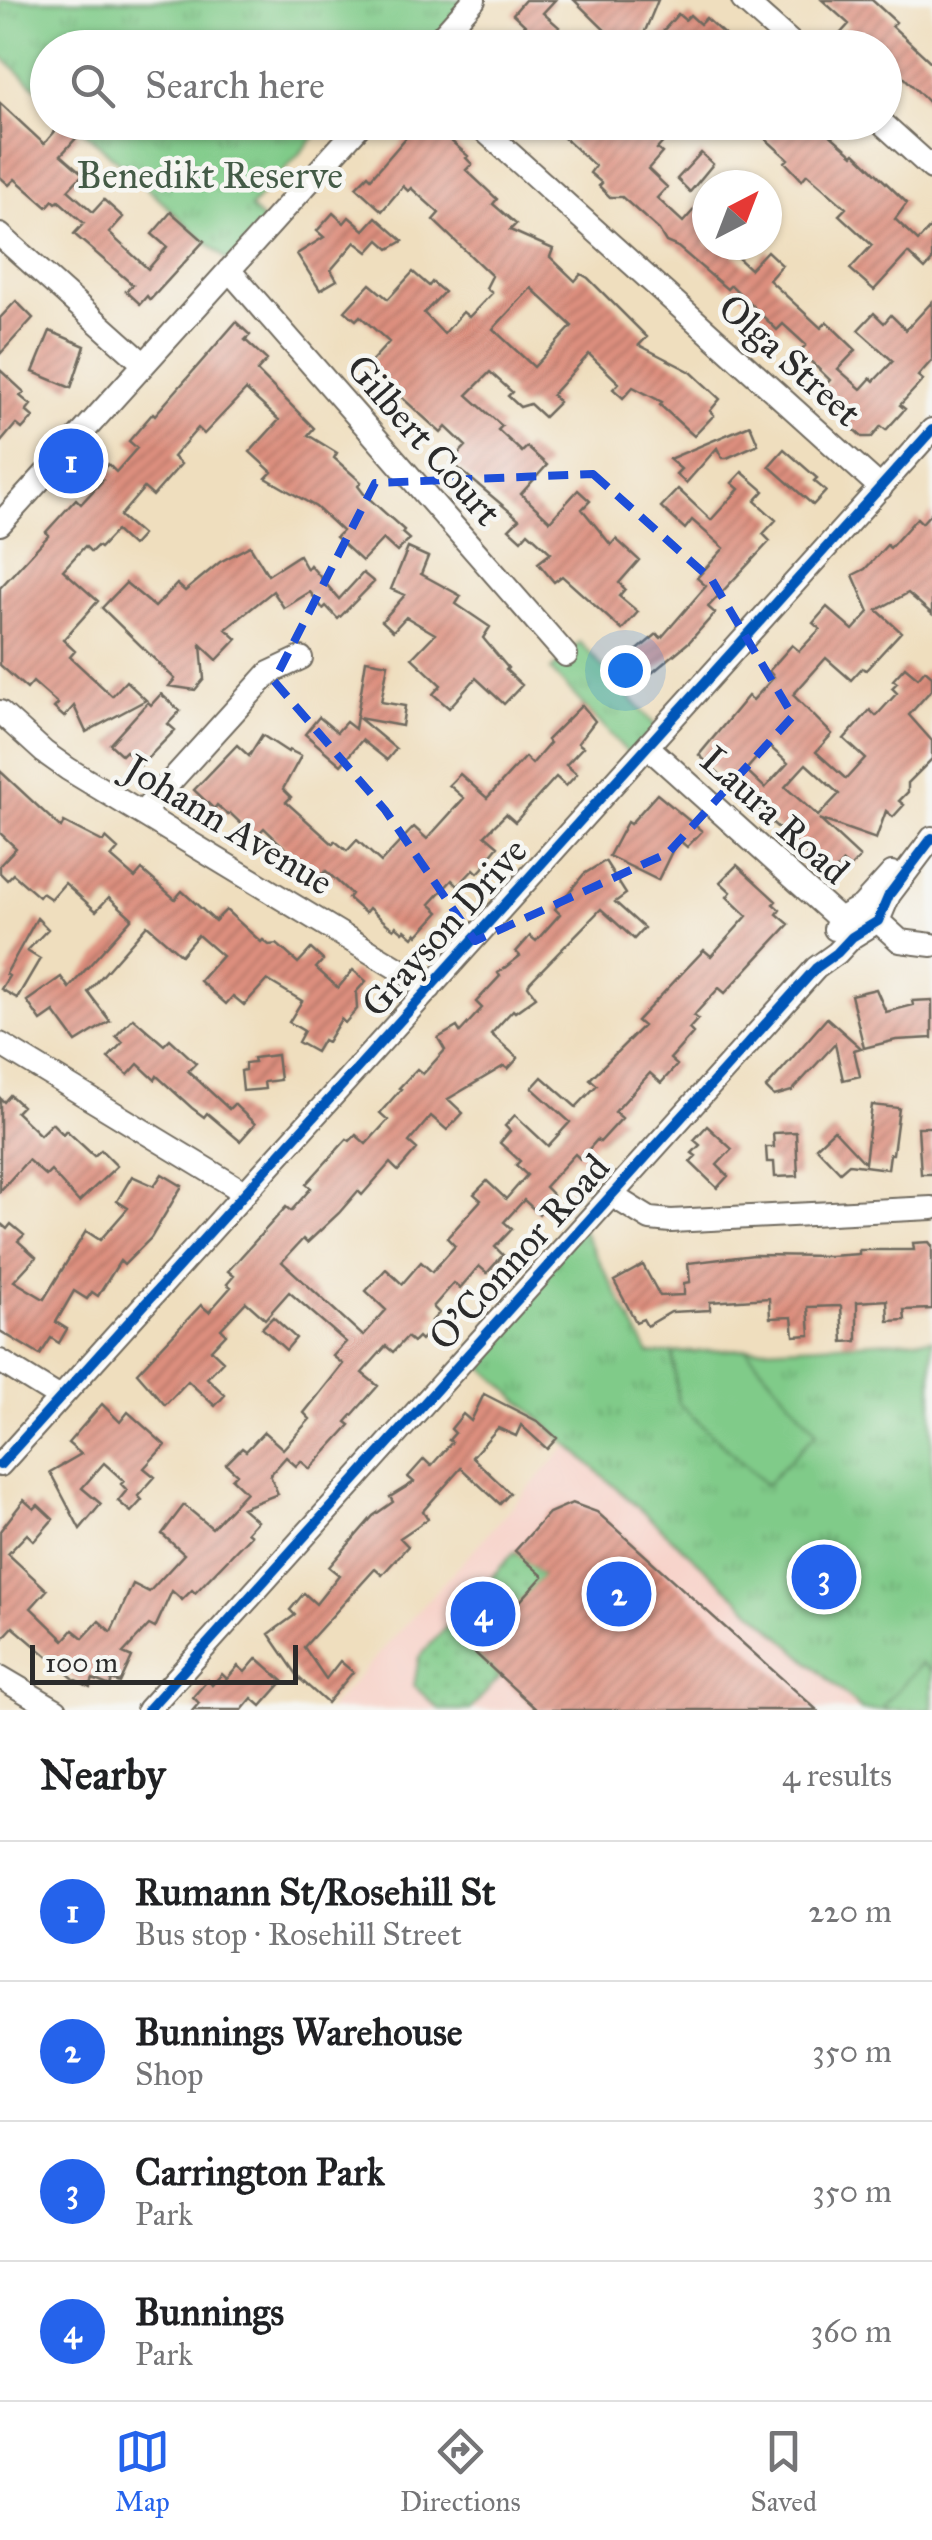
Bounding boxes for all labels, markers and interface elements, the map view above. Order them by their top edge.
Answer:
search box [30,30,902,140]
icon: search [65,58,120,113]
text: Search here [145,62,325,108]
park label: Benedikt Reserve [77,152,343,198]
north arrow [692,170,782,260]
street label: Olga Street [709,284,871,436]
street label: Gilbert Court [337,345,511,535]
pin: 1 [38,424,104,498]
your location [600,645,651,696]
street label: Laura Road [691,736,859,894]
street label: Johann Avenue [113,743,341,906]
street label: Grayson Drive [352,828,536,1026]
street label: O'Connor Road [419,1145,619,1359]
pin: 3 [792,1540,856,1614]
pin: 2 [586,1556,652,1632]
pin: 4 [450,1576,516,1652]
scale bar [30,1640,298,1684]
text: 100 m [45,1645,118,1680]
text: Nearby [40,1749,165,1801]
text: 4 results [782,1756,892,1795]
text: Rumann St/Rosehill St [135,1869,496,1915]
text: 1 [66,1892,79,1931]
text: 220 m [808,1892,892,1931]
text: Bus stop · Rosehill Street [135,1915,462,1954]
text: Bunnings Warehouse [135,2009,463,2055]
text: 2 [65,2032,80,2071]
text: 350 m [812,2032,892,2071]
text: Shop [135,2055,203,2094]
text: Carrington Park [135,2149,385,2195]
text: 3 [66,2172,79,2211]
text: 350 m [812,2172,892,2211]
text: Park [135,2195,193,2234]
text: Bunnings [135,2289,284,2335]
text: 4 [64,2312,81,2351]
text: 360 m [810,2312,892,2351]
text: Park [135,2335,193,2374]
tab: Map [115,2424,170,2519]
tab: Directions [400,2424,521,2519]
tab: Saved [751,2424,817,2519]

